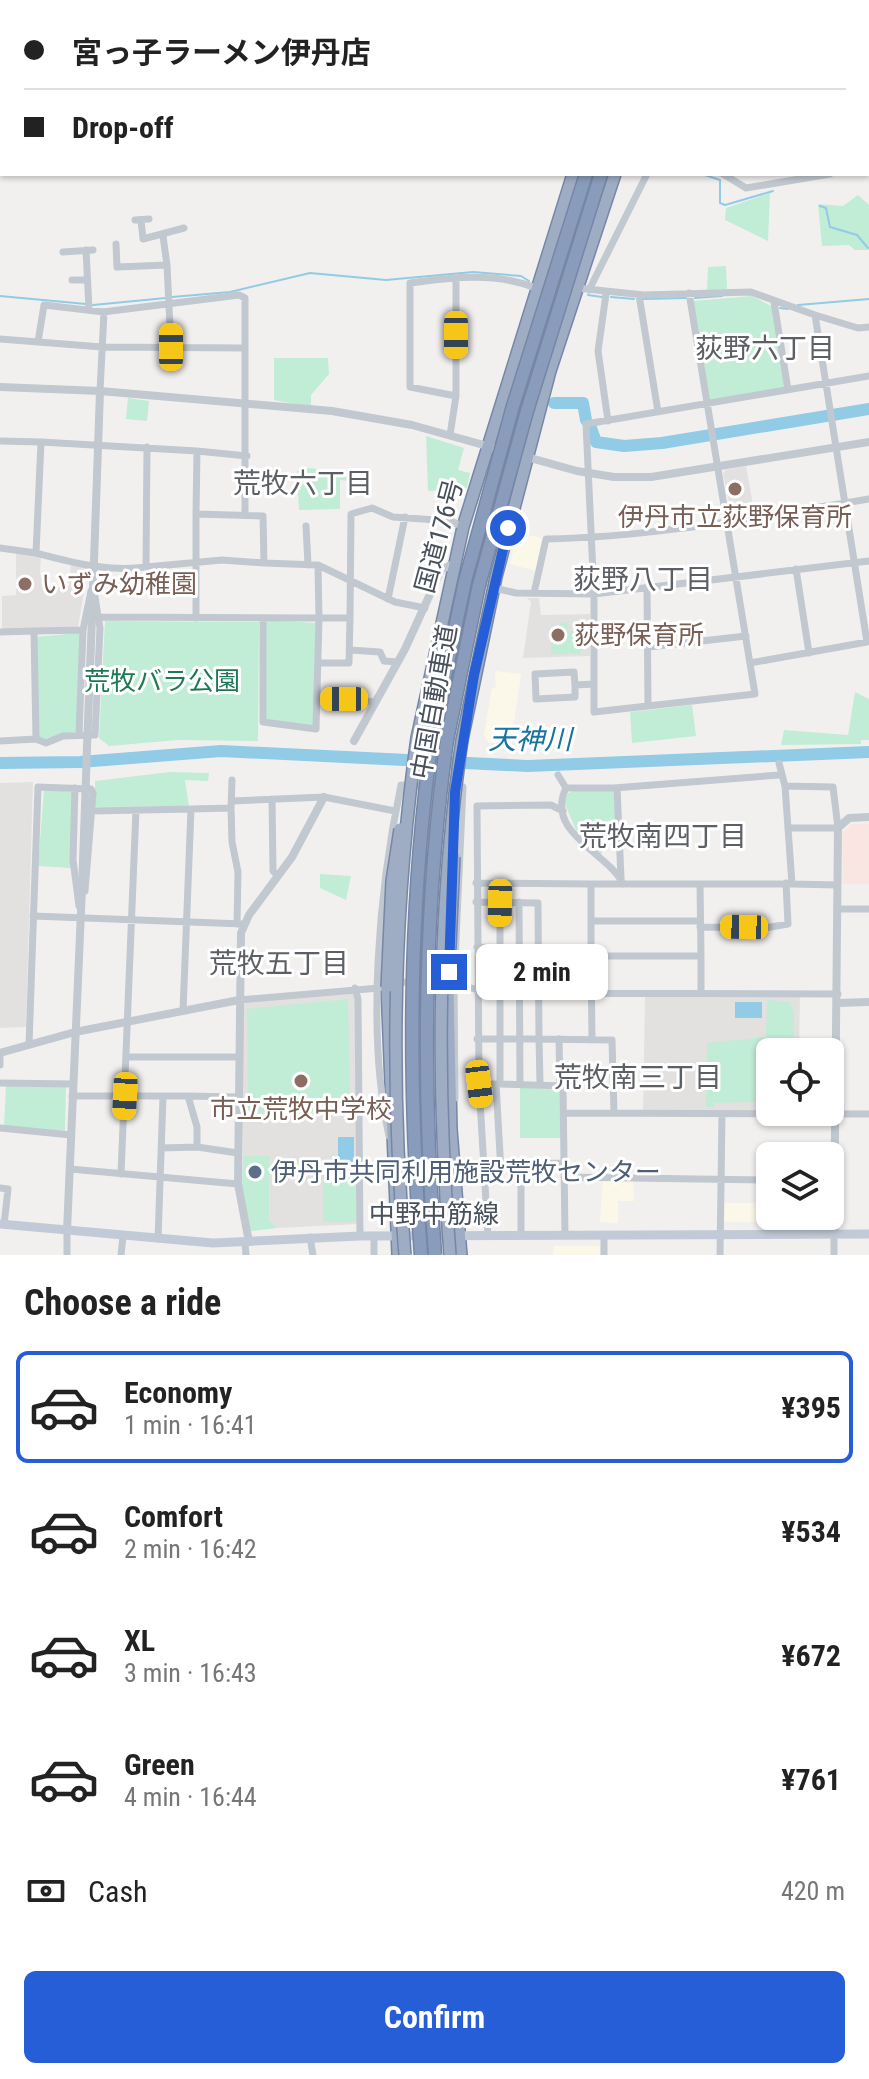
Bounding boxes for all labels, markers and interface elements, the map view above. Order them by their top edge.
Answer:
text: 宮っ子ラーメン伊丹店 [72,35,371,70]
text: Drop-off [72,110,174,145]
car [444,311,468,359]
car [159,323,183,371]
district label: 荻野六丁目 [695,332,835,365]
district label: 荒牧六丁目 [233,467,373,500]
street label: 国道176号 [409,476,469,596]
marker: 伊丹市立荻野保育所 [726,480,744,498]
place label: 伊丹市立荻野保育所 [618,502,852,532]
route start [490,510,526,546]
district label: 荻野八丁目 [573,563,713,596]
place label: いずみ幼稚園 [41,569,197,599]
marker: いずみ幼稚園 [16,575,34,593]
place label: 荻野保育所 [574,620,704,650]
street label: 中国自動車道 [406,623,462,781]
marker: 荻野保育所 [549,626,567,644]
park label: 荒牧バラ公園 [84,666,240,696]
car [320,687,368,711]
water label: 天神川 [488,723,575,756]
district label: 荒牧南四丁目 [579,820,747,853]
car [488,879,512,927]
car [720,915,768,939]
callout: 2 min [477,944,609,1000]
district label: 荒牧五丁目 [209,947,349,980]
route end [431,954,467,990]
text: 2 min [513,957,571,987]
map controls [756,1038,844,1230]
button: locate [756,1038,844,1126]
car [464,1059,494,1109]
district label: 荒牧南三丁目 [554,1061,722,1094]
car [112,1071,138,1121]
marker: 市立荒牧中学校 [292,1072,310,1090]
place label: 市立荒牧中学校 [210,1094,392,1124]
button: layers [756,1142,844,1230]
place label: 伊丹市共同利用施設荒牧センター [271,1157,661,1187]
marker: 伊丹市共同利用施設荒牧センター [246,1163,264,1181]
street label: 中野中筋線 [369,1199,499,1229]
text: Choose a ride [24,1282,221,1324]
icon: car [28,1371,100,1443]
text: Economy [124,1375,232,1410]
text: ¥395 [781,1390,841,1425]
text: 1 min · 16:41 [124,1410,257,1440]
icon: car [28,1495,100,1567]
text: Comfort [124,1499,223,1534]
text: ¥534 [781,1514,841,1549]
text: 2 min · 16:42 [124,1534,257,1564]
icon: car [28,1619,100,1691]
text: XL [124,1623,155,1658]
text: ¥672 [781,1638,841,1673]
text: 3 min · 16:43 [124,1658,257,1688]
icon: car [28,1743,100,1815]
text: Green [124,1747,195,1782]
text: ¥761 [781,1762,841,1797]
text: 4 min · 16:44 [124,1782,257,1812]
icon: cash [24,1869,68,1913]
text: Cash [88,1874,148,1909]
text: 420 m [781,1876,845,1906]
button: Confirm [24,1971,845,2063]

